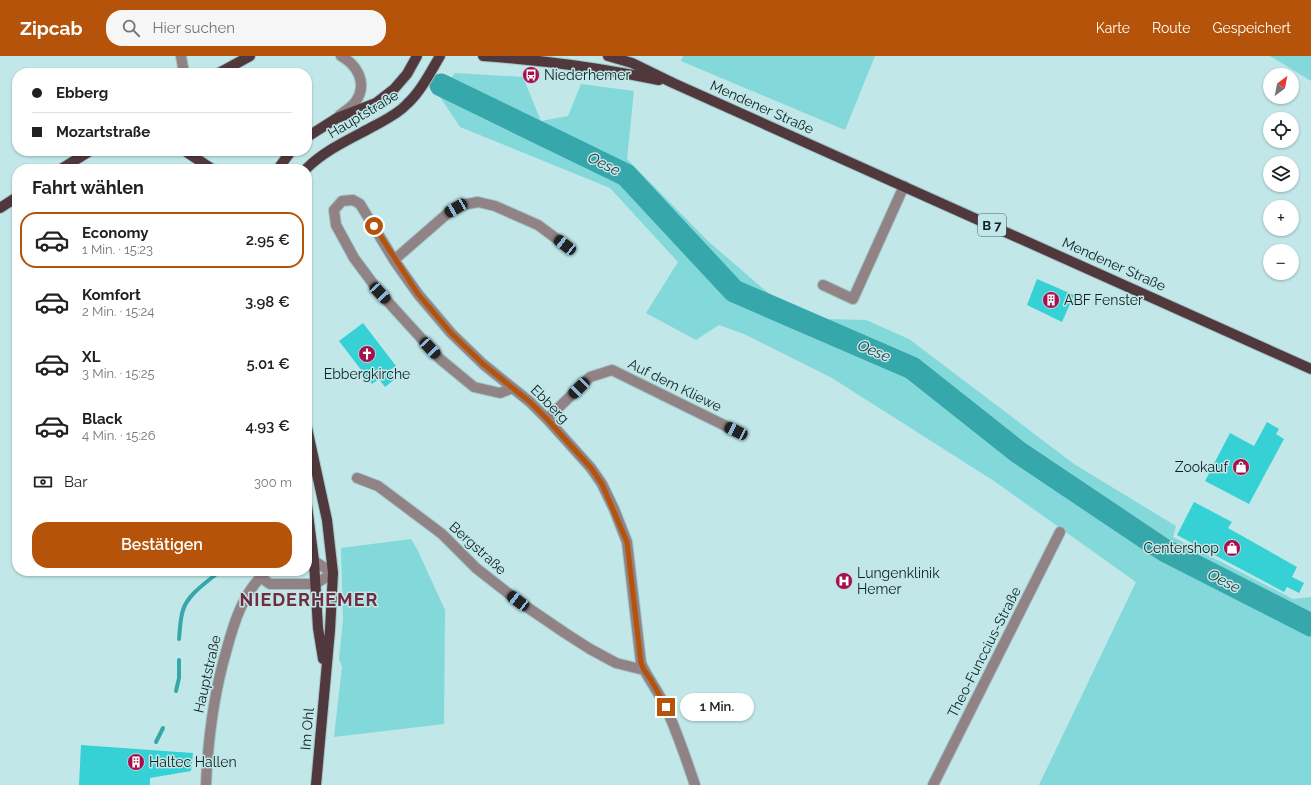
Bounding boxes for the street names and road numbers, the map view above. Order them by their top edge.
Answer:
street label: Mendener Straße [708,77,816,137]
street label: Hauptstraße [325,87,401,141]
road number: B 7 [978,214,1006,236]
street label: Mendener Straße [1060,234,1168,294]
street label: Auf dem Kliewe [626,355,724,415]
street label: Ebberg [528,382,572,426]
street label: Bergstraße [446,518,510,578]
street label: Theo-Funccius-Straße [944,584,1024,720]
street label: Hauptstraße [190,634,224,714]
street label: Im Ohl [297,707,317,751]

